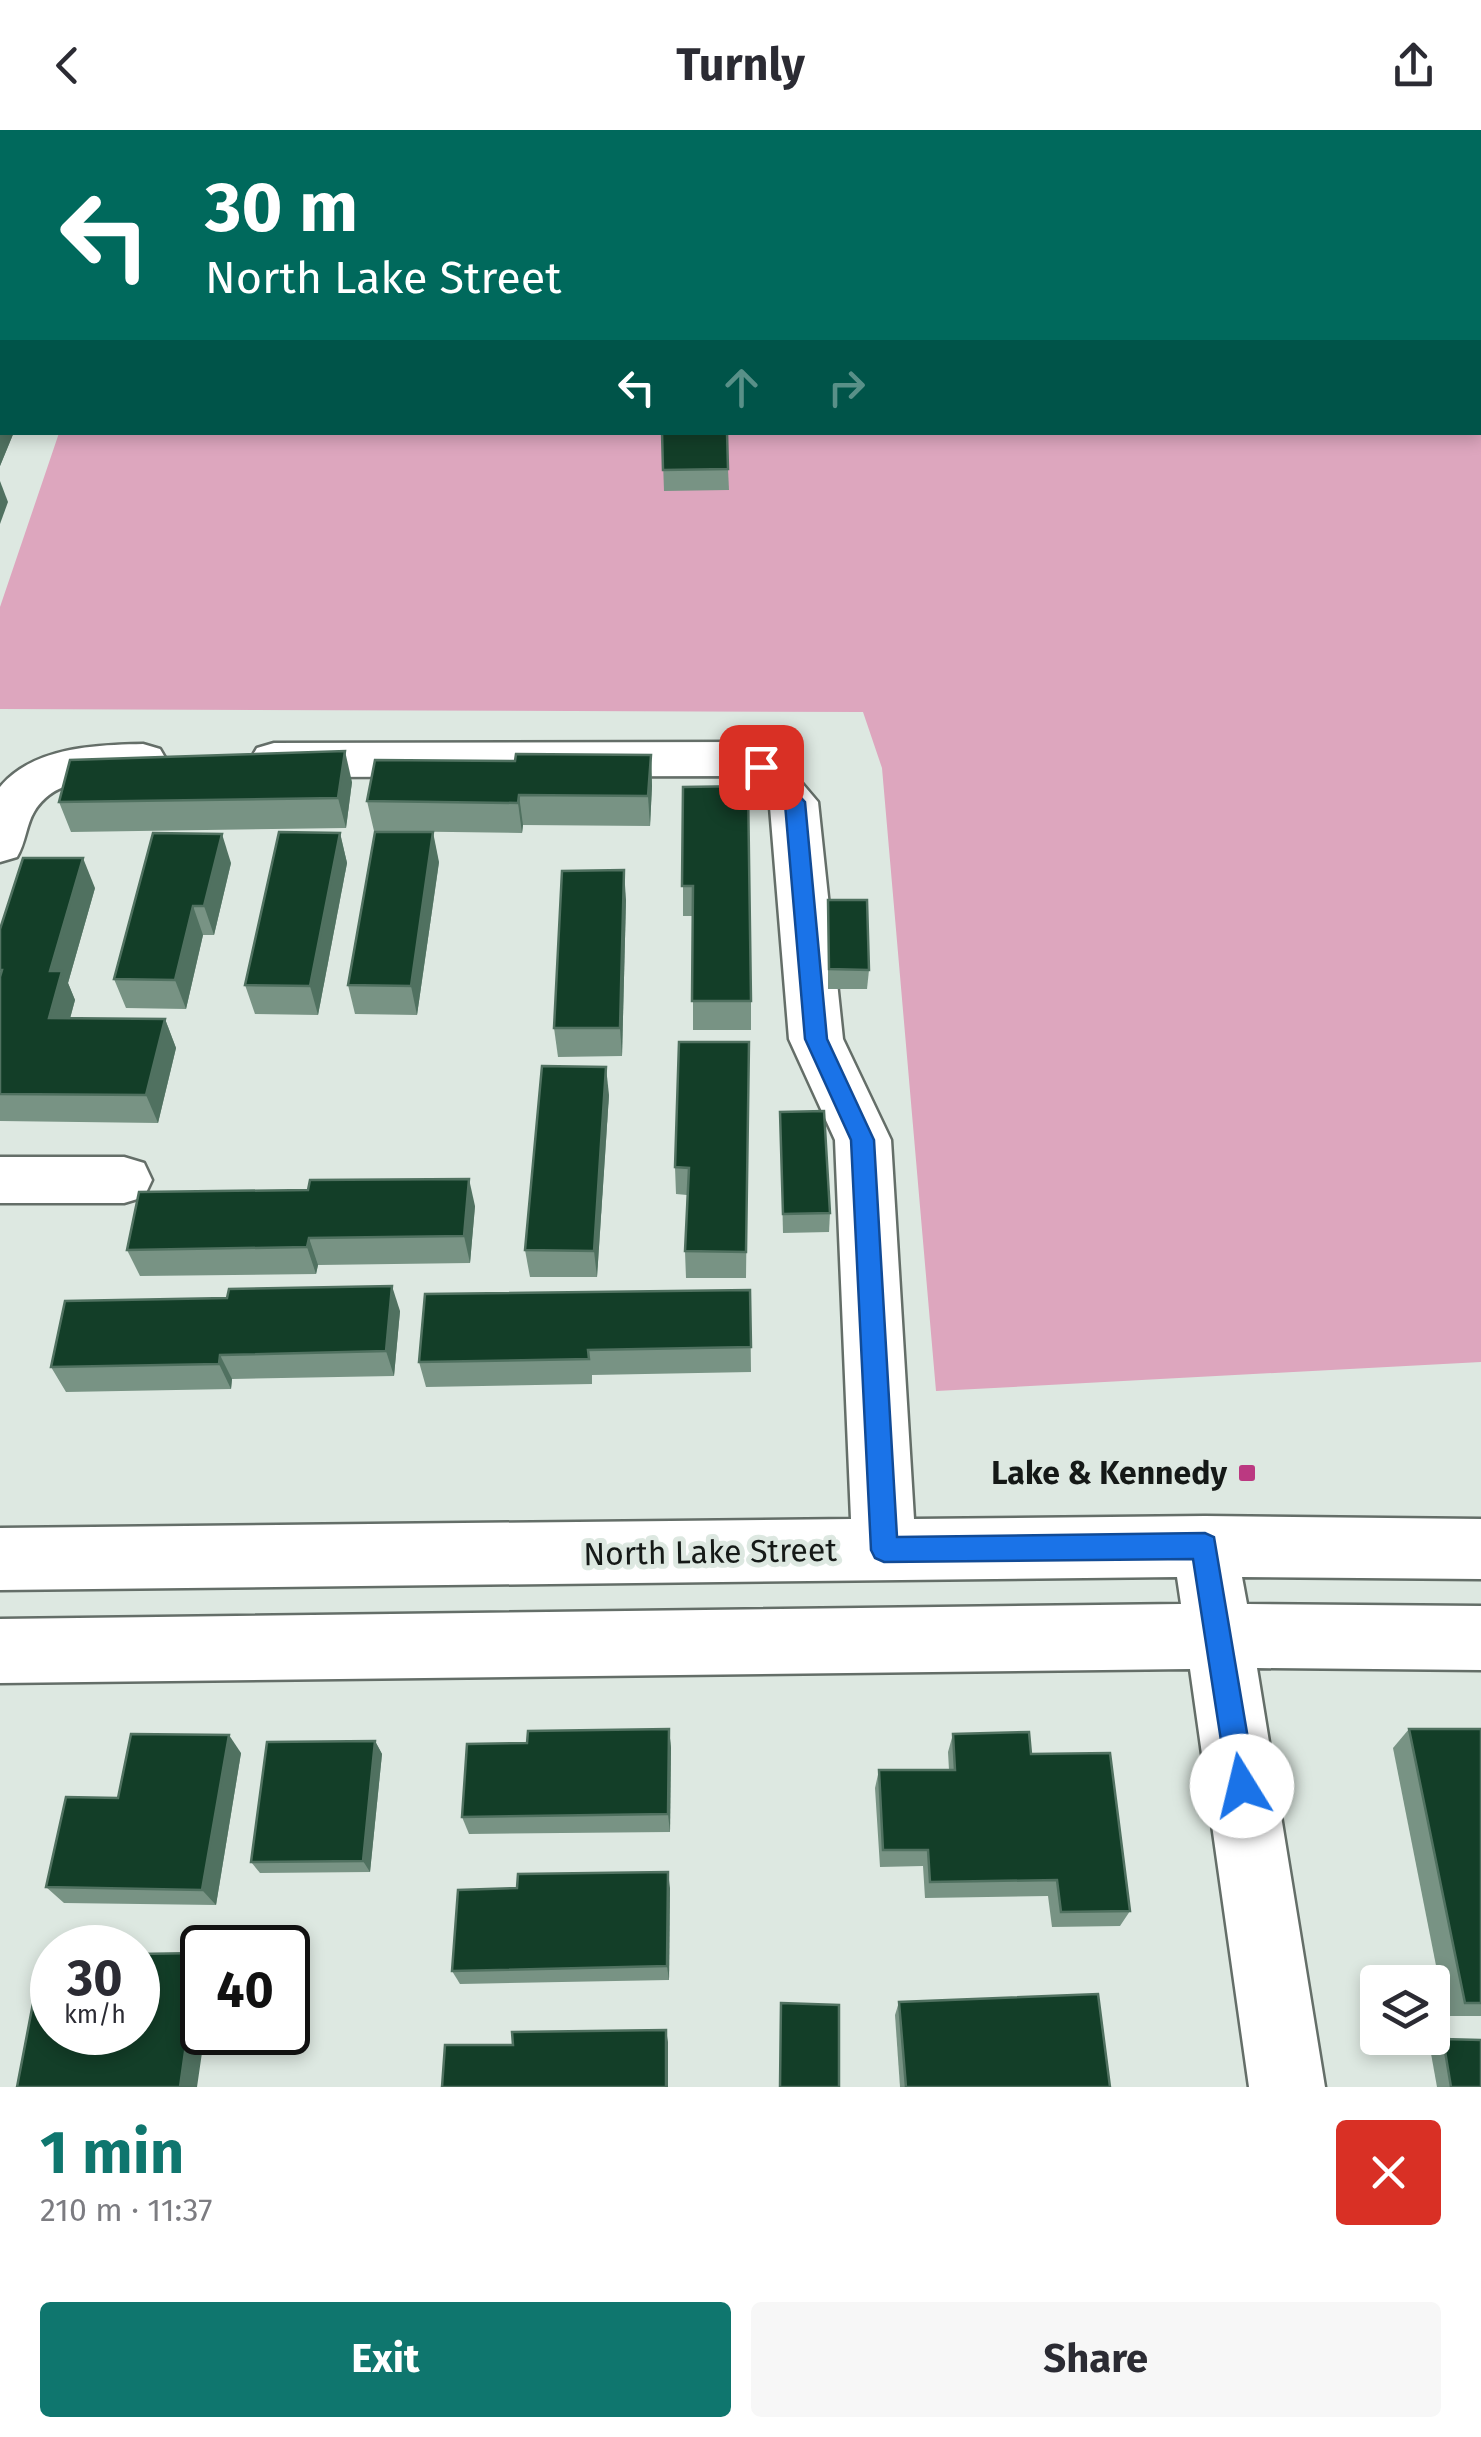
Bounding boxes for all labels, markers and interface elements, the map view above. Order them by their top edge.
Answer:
icon: back [40,38,95,93]
text: Turnly [676,38,805,92]
icon: share [1386,38,1441,93]
text: 30 m [205,166,358,250]
icon: left [40,170,170,300]
text: North Lake Street [205,251,562,305]
icon: left [609,360,664,415]
icon: ahead [714,360,769,415]
icon: right [819,360,874,415]
pin [719,725,804,810]
icon: arrive [734,740,789,795]
place label: Lake & Kennedy [991,1454,1227,1492]
marker: Lake & Kennedy [1236,1462,1258,1484]
street label: North Lake Street [583,1531,838,1573]
position arrow [1190,1734,1294,1838]
speed limit sign: 40 [180,1925,310,2055]
text: 30 [67,1948,123,2008]
map controls [1360,1965,1450,2055]
button: layers [1360,1965,1450,2055]
text: km/h [64,2000,126,2030]
text: 1 min [40,2117,184,2189]
button: close [1336,2120,1441,2225]
text: 210 m · 11:37 [40,2191,213,2229]
button: Exit [40,2302,731,2417]
button: Share [751,2302,1441,2417]

